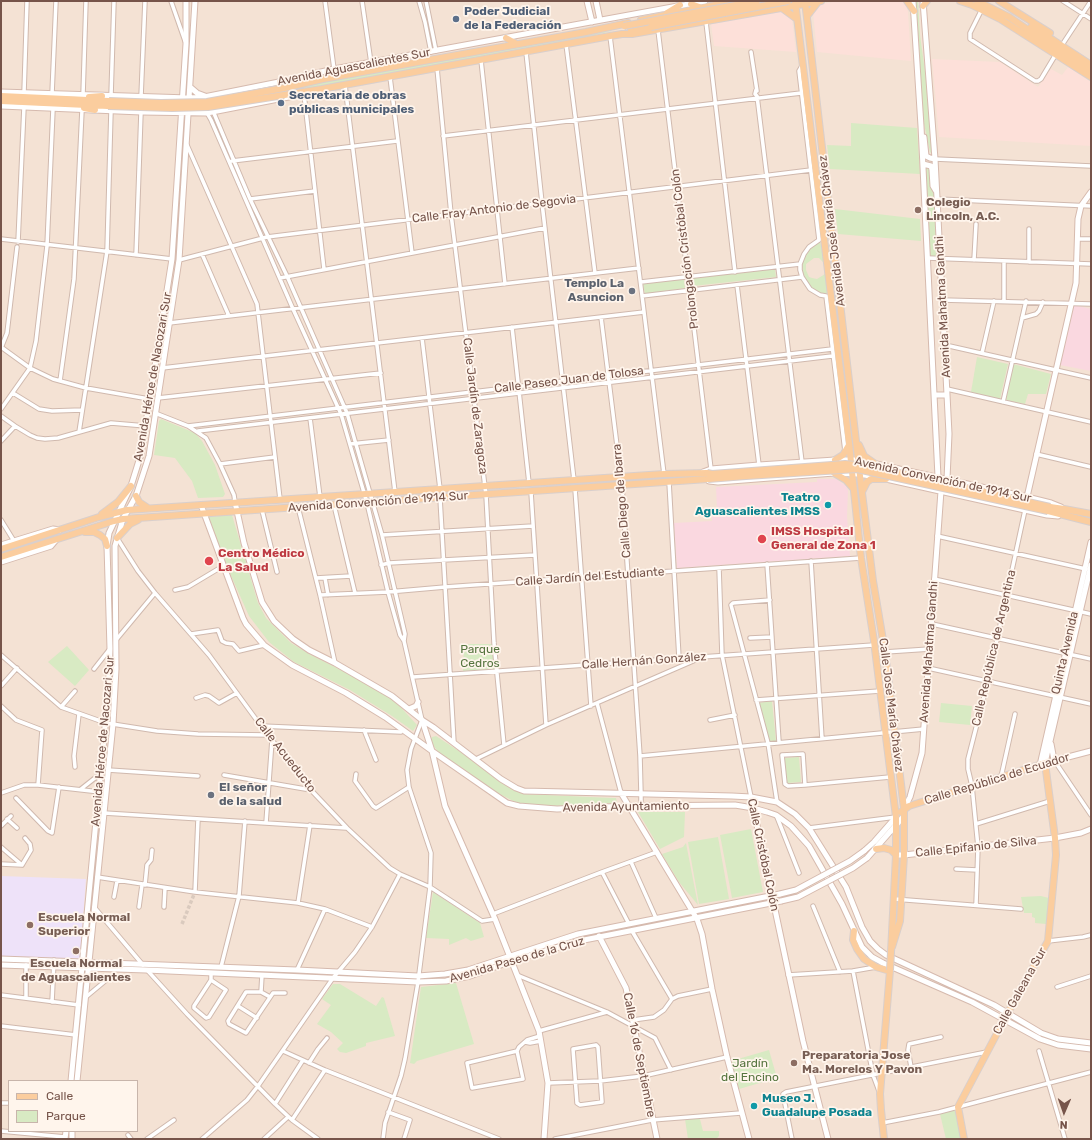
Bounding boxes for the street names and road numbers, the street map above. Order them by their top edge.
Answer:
street label: Avenida Aguascalientes Sur [276,45,432,89]
street label: Avenida José María Chávez [816,155,848,307]
street label: Prolongación Cristóbal Colón [668,168,702,330]
street label: Calle Fray Antonio de Segovia [411,192,577,226]
street label: Avenida Mahatma Gandhi [932,236,954,378]
street label: Avenida Héroe de Nacozari Sur [131,291,175,463]
street label: Calle Jardín de Zaragoza [459,337,491,475]
street label: Calle Paseo Juan de Tolosa [493,364,645,396]
street label: Calle Diego de Ibarra [610,443,634,559]
street label: Avenida Convención de 1914 Sur [853,454,1033,506]
street label: Avenida Convención de 1914 Sur [287,489,469,515]
street label: Calle Jardín del Estudiante [515,565,665,589]
street label: Calle República de Argentina [969,568,1019,728]
street label: Avenida Mahatma Gandhi [917,581,941,723]
street label: Quinta Avenida [1048,610,1082,696]
street label: Calle José María Chávez [876,637,906,773]
street label: Calle Hernán González [581,649,707,673]
street label: Avenida Héroe de Nacozari Sur [88,655,118,827]
street label: Calle Acueducto [251,715,319,795]
street label: Calle República de Ecuador [923,750,1071,808]
street label: Calle Cristóbal Colón [744,797,782,913]
street label: Avenida Ayuntamiento [563,799,689,815]
street label: Calle Epifanio de Silva [915,833,1037,861]
street label: Avenida Paseo de la Cruz [448,934,586,986]
street label: Calle Galeana Sur [990,945,1050,1037]
street label: Calle 16 de Septiembre [620,991,658,1119]

